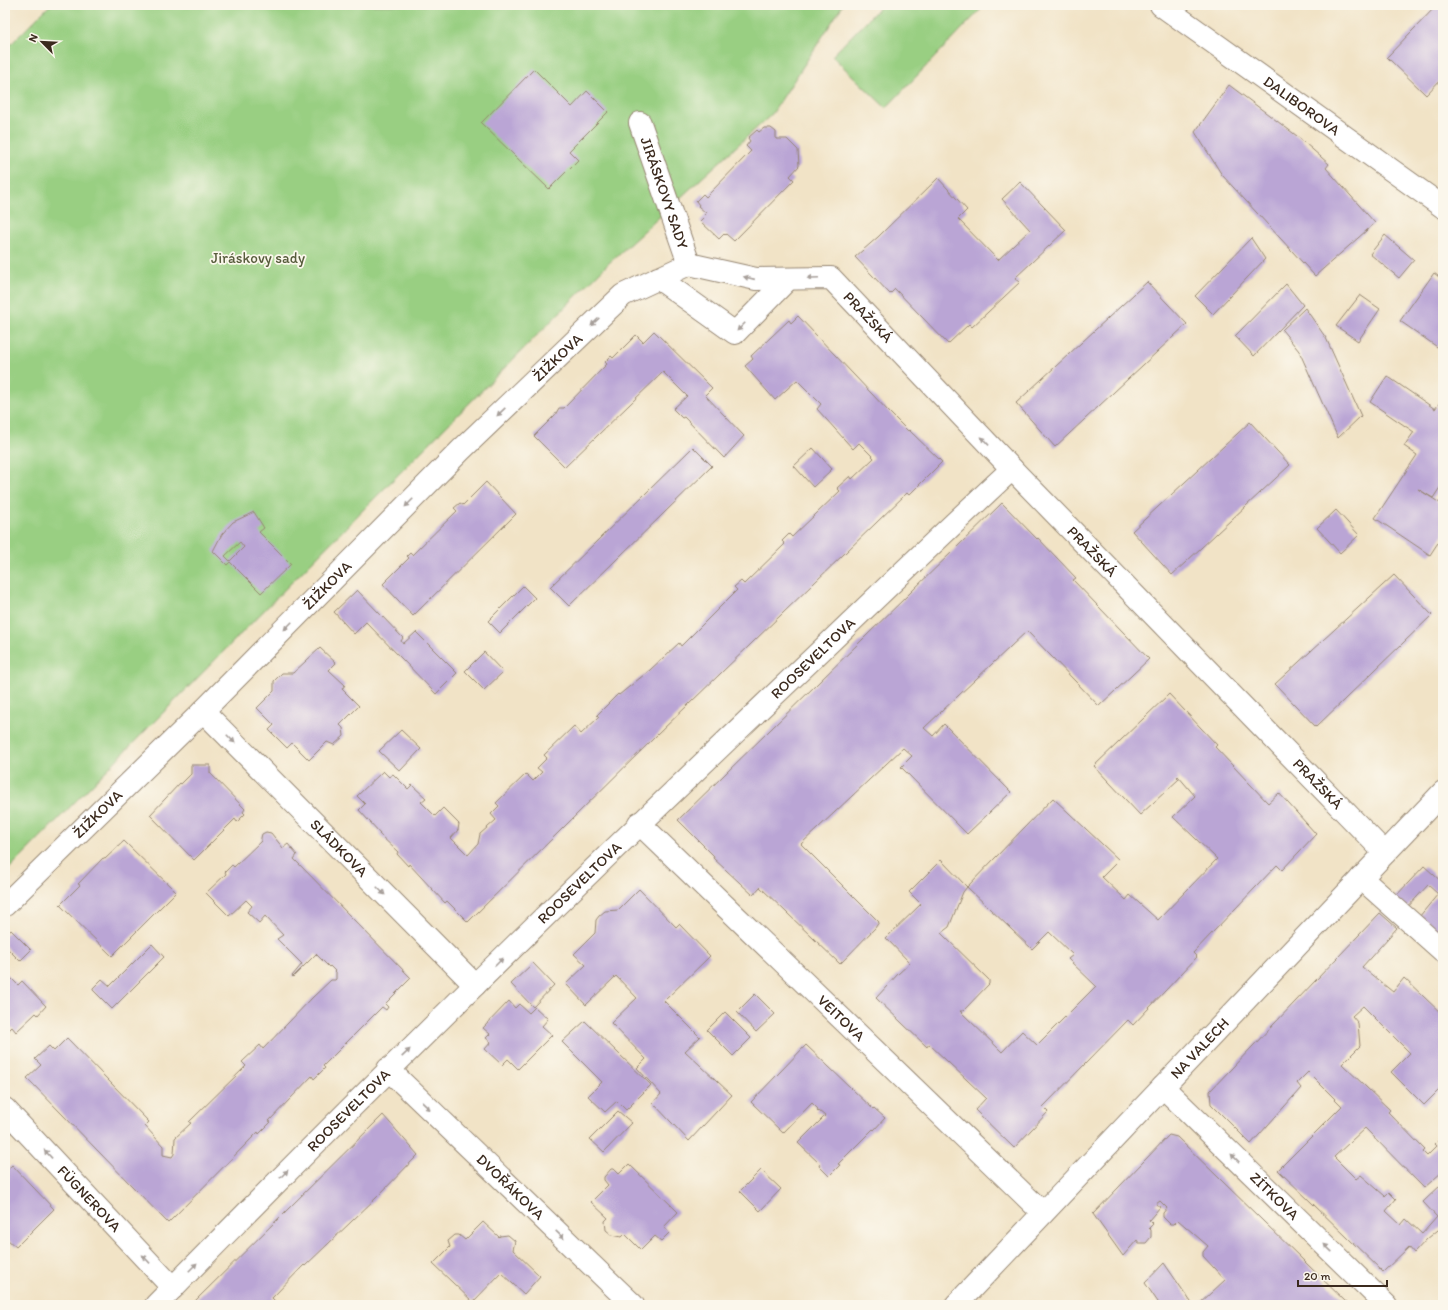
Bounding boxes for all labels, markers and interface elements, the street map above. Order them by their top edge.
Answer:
north arrow [22,22,62,62]
text: N [26,32,41,44]
street label: DALIBOROVA [1260,72,1344,139]
street label: JIRÁSKOVY SADY [636,134,692,252]
park label: Jiráskovy sady [211,249,305,267]
one-way arrow [743,274,756,280]
one-way arrow [807,275,819,282]
street label: PRAŽSKÁ [840,288,897,347]
one-way arrow [590,317,600,327]
one-way arrow [736,322,746,332]
street label: ŽIŽKOVA [529,329,586,385]
one-way arrow [496,407,506,417]
one-way arrow [980,436,990,446]
one-way arrow [404,499,414,508]
street label: PRAŽSKÁ [1063,522,1121,581]
street label: ŽIŽKOVA [299,557,356,613]
street label: ROOSEVELTOVA [767,613,859,703]
one-way arrow [283,621,293,631]
one-way arrow [226,734,235,744]
street label: PRAŽSKÁ [1289,755,1347,813]
street label: ŽIŽKOVA [70,786,126,842]
street label: SLÁDKOVA [306,815,372,881]
street label: ROOSEVELTOVA [534,838,625,928]
one-way arrow [377,886,386,896]
one-way arrow [494,957,504,967]
street label: VEITOVA [814,991,869,1045]
street label: NA VALECH [1167,1014,1233,1083]
one-way arrow [400,1048,411,1057]
street label: ROOSEVELTOVA [303,1065,394,1155]
one-way arrow [421,1101,431,1111]
one-way arrow [43,1149,52,1159]
street label: DVOŘÁKOVA [473,1150,548,1224]
one-way arrow [1230,1153,1240,1162]
street label: FÜGNEROVA [54,1162,125,1236]
street label: ZÍTKOVA [1246,1168,1303,1224]
one-way arrow [279,1169,289,1179]
one-way arrow [555,1230,565,1240]
one-way arrow [1323,1244,1333,1253]
one-way arrow [142,1255,151,1264]
one-way arrow [188,1262,198,1272]
scale bar [1298,1262,1387,1288]
text: 20 m [1304,1269,1331,1283]

